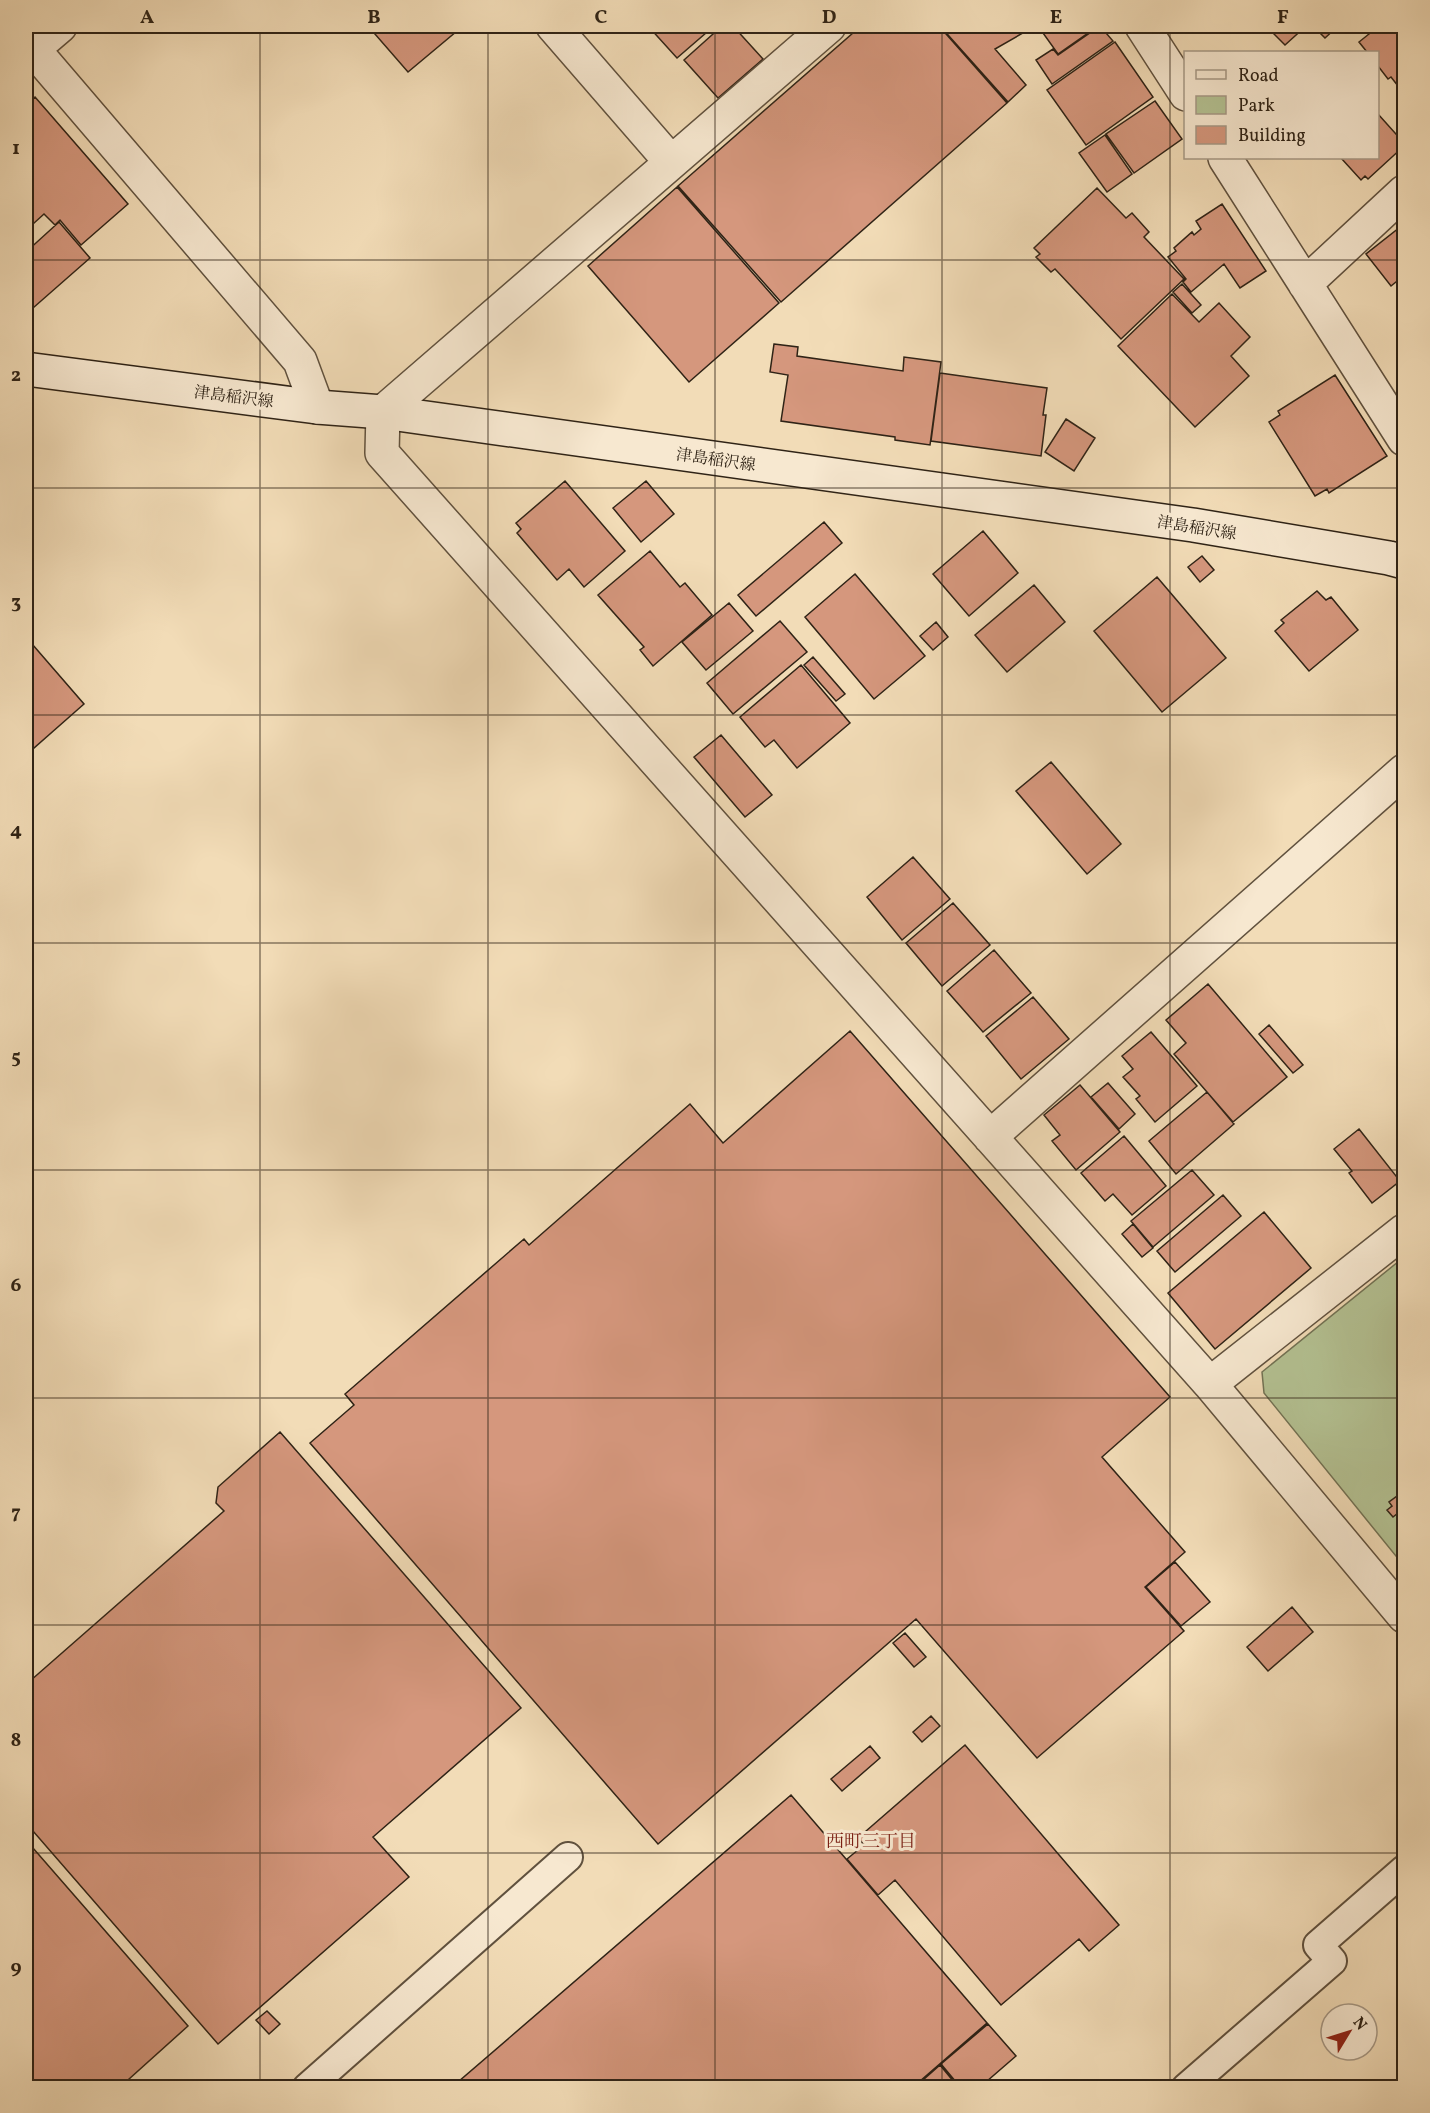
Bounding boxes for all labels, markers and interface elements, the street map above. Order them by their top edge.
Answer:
text: A [140,4,154,32]
text: B [367,4,381,32]
text: C [595,4,608,32]
text: D [822,4,836,32]
text: E [1050,4,1062,32]
text: F [1277,4,1289,32]
legend [1184,51,1379,159]
text: Road [1238,64,1279,89]
text: Park [1238,94,1275,119]
text: Building [1238,124,1306,149]
text: 1 [12,135,20,163]
text: 2 [11,362,21,390]
street label: 津島稲沢線 [193,382,275,414]
street label: 津島稲沢線 [675,445,757,477]
street label: 津島稲沢線 [1155,512,1238,546]
text: 3 [11,589,21,617]
text: 4 [10,817,22,845]
text: 5 [11,1044,21,1072]
text: 6 [11,1272,22,1300]
text: 7 [11,1499,21,1527]
text: 8 [11,1727,21,1755]
district label: 西町三丁目 [826,1830,916,1855]
text: 9 [10,1954,22,1982]
north arrow [1319,2002,1379,2062]
text: N [1347,2013,1372,2036]

